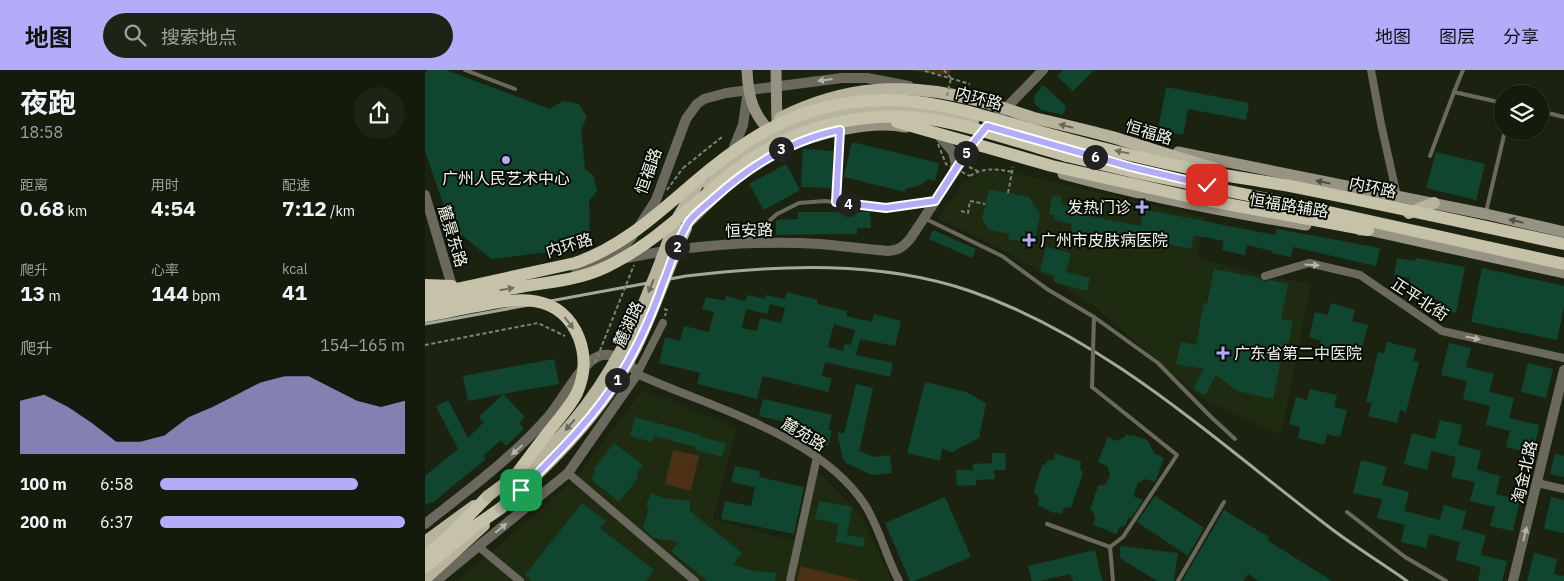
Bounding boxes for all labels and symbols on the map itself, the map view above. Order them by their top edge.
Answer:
one-way arrow [816,76,832,84]
street label: 内环路 [953,82,1005,114]
street label: 恒福路 [1123,115,1175,149]
one-way arrow [1058,122,1073,130]
pin: 3 [769,136,793,162]
pin: 5 [953,140,979,166]
pin: 6 [1083,144,1107,170]
street label: 恒福路 [630,145,666,197]
one-way arrow [1113,148,1129,156]
marker: 广州人民艺术中心 [500,154,512,166]
pin [1186,164,1228,206]
place label: 广州人民艺术中心 [442,168,570,188]
street label: 内环路 [1347,172,1399,202]
one-way arrow [1315,177,1331,185]
street label: 恒福路辅路 [1248,189,1330,221]
pin: 4 [835,192,861,216]
place label: 发热门诊 [1067,197,1131,217]
marker: 发热门诊 [1135,200,1149,214]
street label: 麓景东路 [434,202,472,270]
one-way arrow [1509,217,1524,225]
street label: 恒安路 [725,219,773,241]
street label: 内环路 [543,228,595,262]
place label: 广州市皮肤病医院 [1040,230,1168,250]
marker: 广州市皮肤病医院 [1022,233,1036,247]
pin: 2 [665,234,689,260]
one-way arrow [1305,262,1321,270]
street label: 正平北街 [1388,273,1452,325]
one-way arrow [647,278,655,293]
one-way arrow [500,285,516,293]
street label: 麓湖路 [609,298,647,350]
one-way arrow [564,316,575,329]
one-way arrow [1465,334,1480,342]
place label: 广东省第二中医院 [1234,343,1362,363]
marker: 广东省第二中医院 [1216,346,1230,360]
pin: 1 [605,368,629,392]
street label: 麓苑路 [778,413,830,455]
one-way arrow [564,419,576,431]
street label: 淘金北路 [1507,439,1541,505]
one-way arrow [510,444,523,455]
pin [500,469,542,511]
one-way arrow [494,523,507,534]
one-way arrow [1521,526,1529,541]

